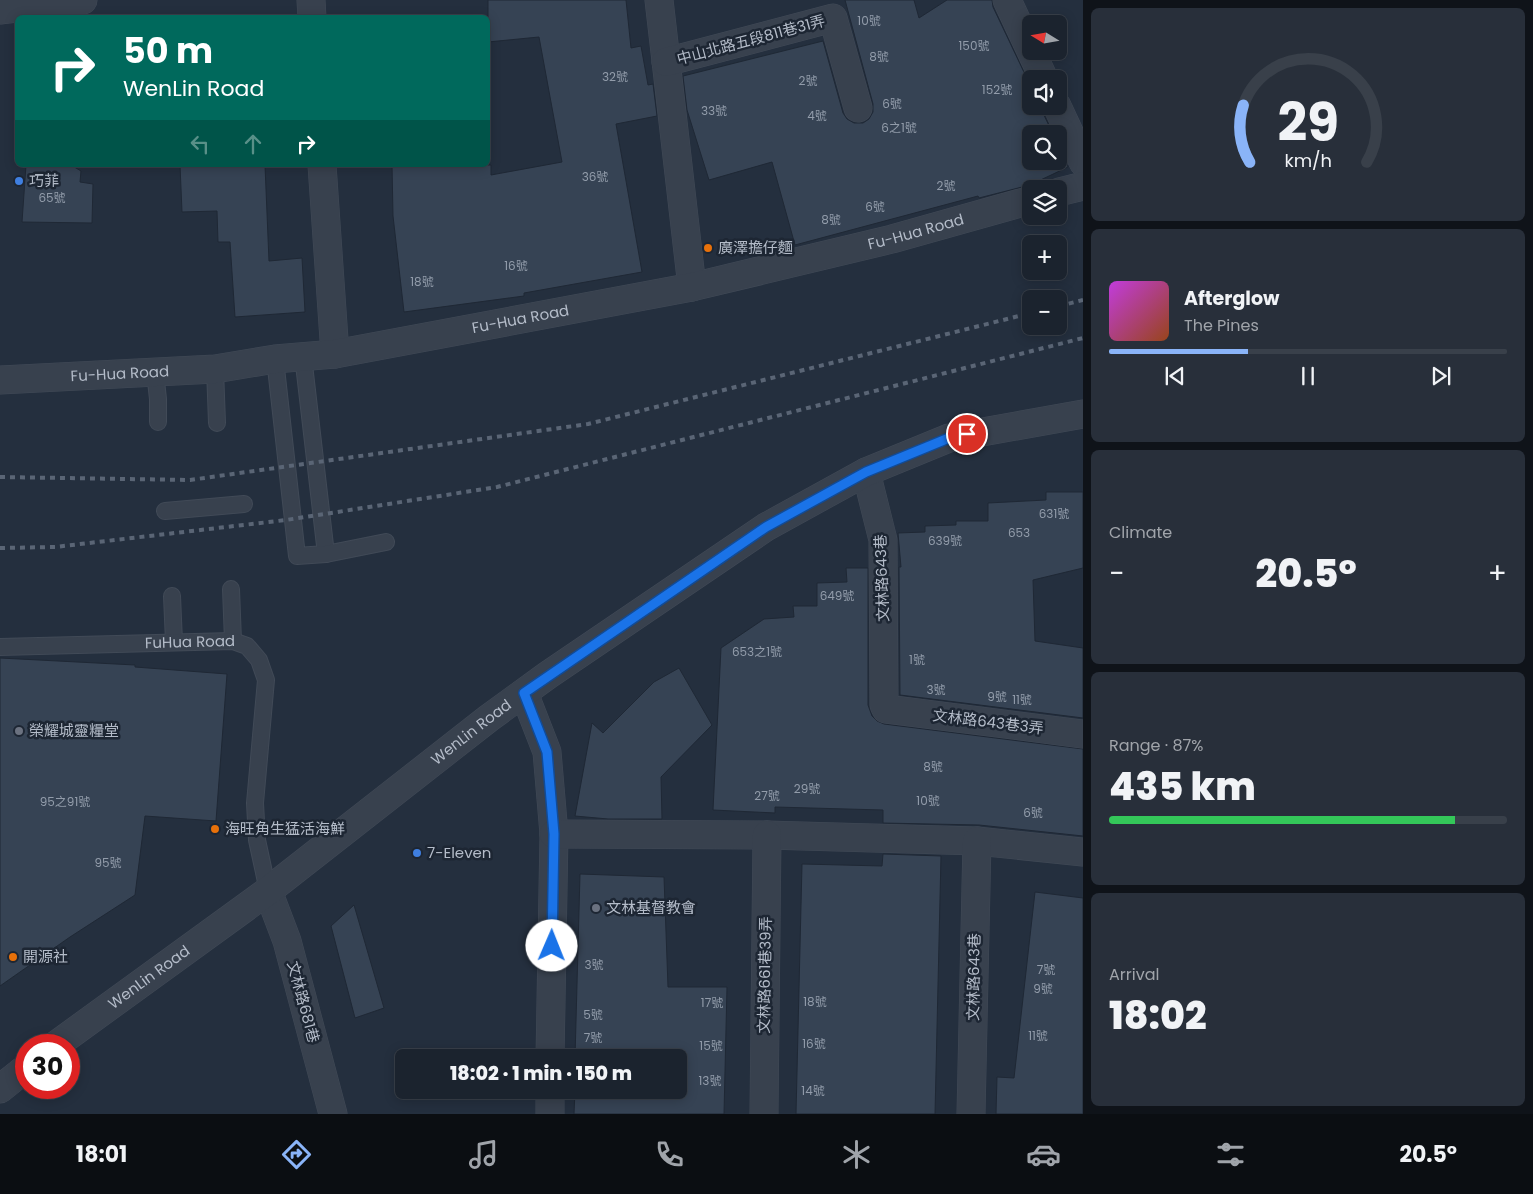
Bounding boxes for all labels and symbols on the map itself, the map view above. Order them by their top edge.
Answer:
street label: 中山北路五段811巷31弄 [674,10,827,69]
house number: 10號 [857,12,881,29]
north arrow [1022,15,1068,60]
house number: 150號 [959,37,989,54]
house number: 8號 [869,48,889,65]
house number: 32號 [602,68,628,85]
house number: 2號 [799,72,817,89]
house number: 152號 [982,81,1012,98]
house number: 6號 [882,95,902,112]
house number: 33號 [701,102,727,119]
house number: 4號 [807,107,827,124]
house number: 6之1號 [881,119,917,136]
house number: 36號 [582,168,608,185]
place label: 巧菲 [29,170,59,191]
marker: 巧菲 [13,175,25,187]
house number: 2號 [937,177,955,194]
house number: 65號 [38,189,66,206]
house number: 6號 [865,198,885,215]
street label: Fu-Hua Road [866,208,966,254]
house number: 8號 [821,211,841,228]
place label: 廣澤擔仔麵 [718,237,793,258]
marker: 廣澤擔仔麵 [702,242,714,254]
house number: 16號 [504,257,528,274]
house number: 18號 [410,273,434,290]
street label: Fu-Hua Road [470,299,571,338]
street label: Fu-Hua Road [70,360,170,386]
pin [946,413,988,455]
house number: 631號 [1039,505,1069,522]
house number: 653 [1008,524,1030,541]
house number: 639號 [928,532,962,549]
street label: 文林路643巷 [869,534,894,622]
house number: 649號 [820,587,854,604]
street label: FuHua Road [144,630,235,653]
house number: 653之1號 [732,643,782,660]
house number: 1號 [909,651,925,668]
house number: 3號 [926,681,946,698]
house number: 9號 [987,688,1007,705]
house number: 11號 [1012,691,1032,708]
street label: WenLin Road [426,694,516,770]
street label: 文林路643巷3弄 [931,704,1045,739]
place label: 榮耀城靈糧堂 [29,720,119,741]
marker: 榮耀城靈糧堂 [13,725,25,737]
house number: 8號 [923,758,943,775]
house number: 29號 [794,780,820,797]
house number: 27號 [754,787,780,804]
house number: 10號 [916,792,940,809]
house number: 95之91號 [40,793,90,810]
house number: 6號 [1023,804,1043,821]
place label: 海旺角生猛活海鮮 [225,818,345,839]
marker: 海旺角生猛活海鮮 [209,823,221,835]
place label: 7-Eleven [427,842,491,863]
marker: 7-Eleven [411,847,423,859]
house number: 95號 [94,854,122,871]
place label: 文林基督教會 [606,897,696,918]
marker: 文林基督教會 [590,902,602,914]
street label: 文林路661巷39弄 [753,916,776,1034]
position arrow [525,919,577,971]
street label: 文林路643巷 [962,933,985,1021]
street label: WenLin Road [104,940,194,1014]
place label: 開源社 [23,946,68,967]
marker: 開源社 [7,951,19,963]
house number: 3號 [584,956,604,973]
street label: 文林路681巷 [282,959,324,1045]
house number: 7號 [1037,961,1055,978]
house number: 9號 [1033,980,1053,997]
house number: 18號 [803,993,827,1010]
house number: 17號 [701,994,723,1011]
house number: 5號 [583,1006,603,1023]
house number: 11號 [1028,1027,1048,1044]
house number: 7號 [584,1029,602,1046]
speed limit sign: 30 [15,1034,80,1099]
house number: 16號 [802,1035,826,1052]
house number: 15號 [699,1037,723,1054]
house number: 13號 [699,1072,721,1089]
house number: 14號 [801,1082,825,1099]

